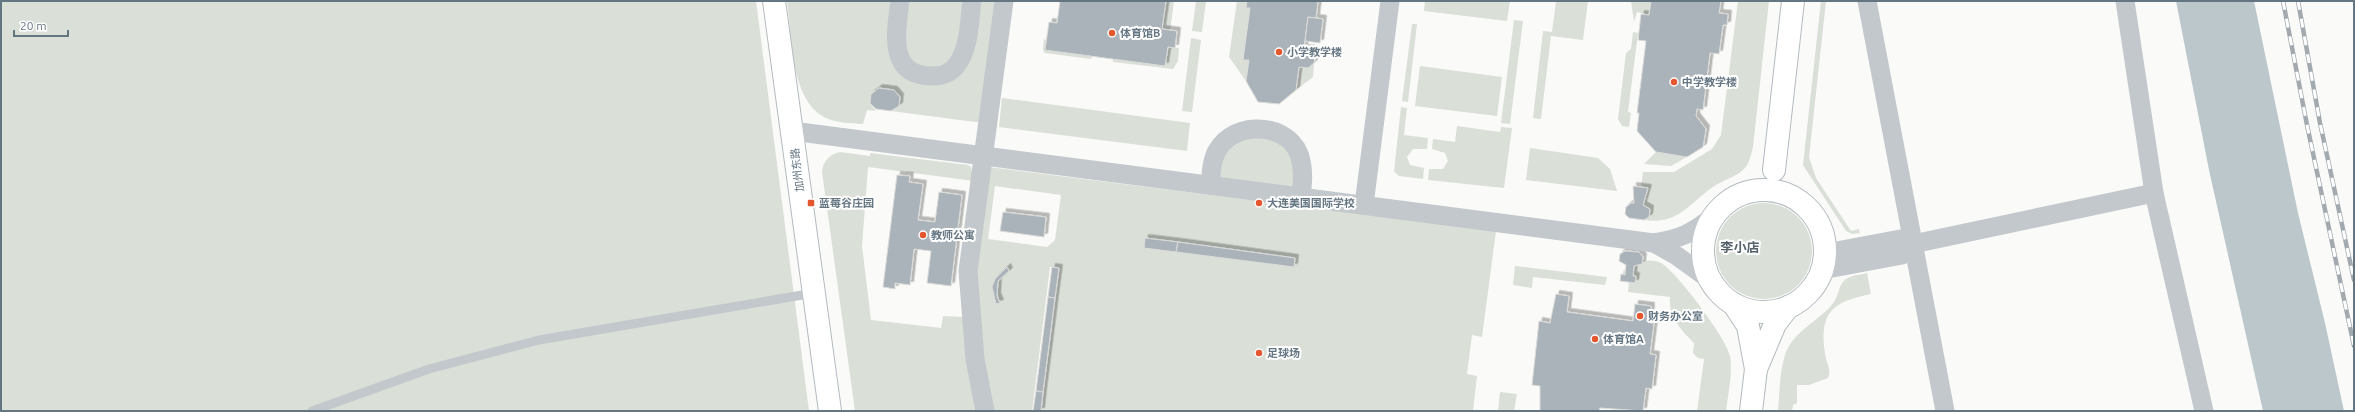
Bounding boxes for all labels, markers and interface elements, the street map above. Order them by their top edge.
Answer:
scale bar [14,12,68,38]
text: 20 m [20,19,47,32]
place label: 体育馆B [1120,27,1160,39]
marker: 体育馆B [1107,28,1117,38]
place label: 小学教学楼 [1287,46,1342,58]
marker: 小学教学楼 [1274,47,1284,57]
place label: 中学教学楼 [1682,76,1737,88]
marker: 中学教学楼 [1669,77,1679,87]
street label: 加州东路 [788,147,806,193]
place label: 蓝莓谷庄园 [819,197,874,209]
place label: 大连美国国际学校 [1267,197,1355,209]
marker: 蓝莓谷庄园 [806,198,816,208]
marker: 大连美国国际学校 [1254,198,1264,208]
place label: 教师公寓 [931,229,975,241]
marker: 教师公寓 [918,230,928,240]
district label: 李小店 [1720,240,1760,254]
place label: 财务办公室 [1648,310,1703,322]
marker: 财务办公室 [1635,311,1645,321]
place label: 体育馆A [1603,333,1644,345]
marker: 体育馆A [1590,334,1600,344]
place label: 足球场 [1267,347,1300,359]
marker: 足球场 [1254,348,1264,358]

